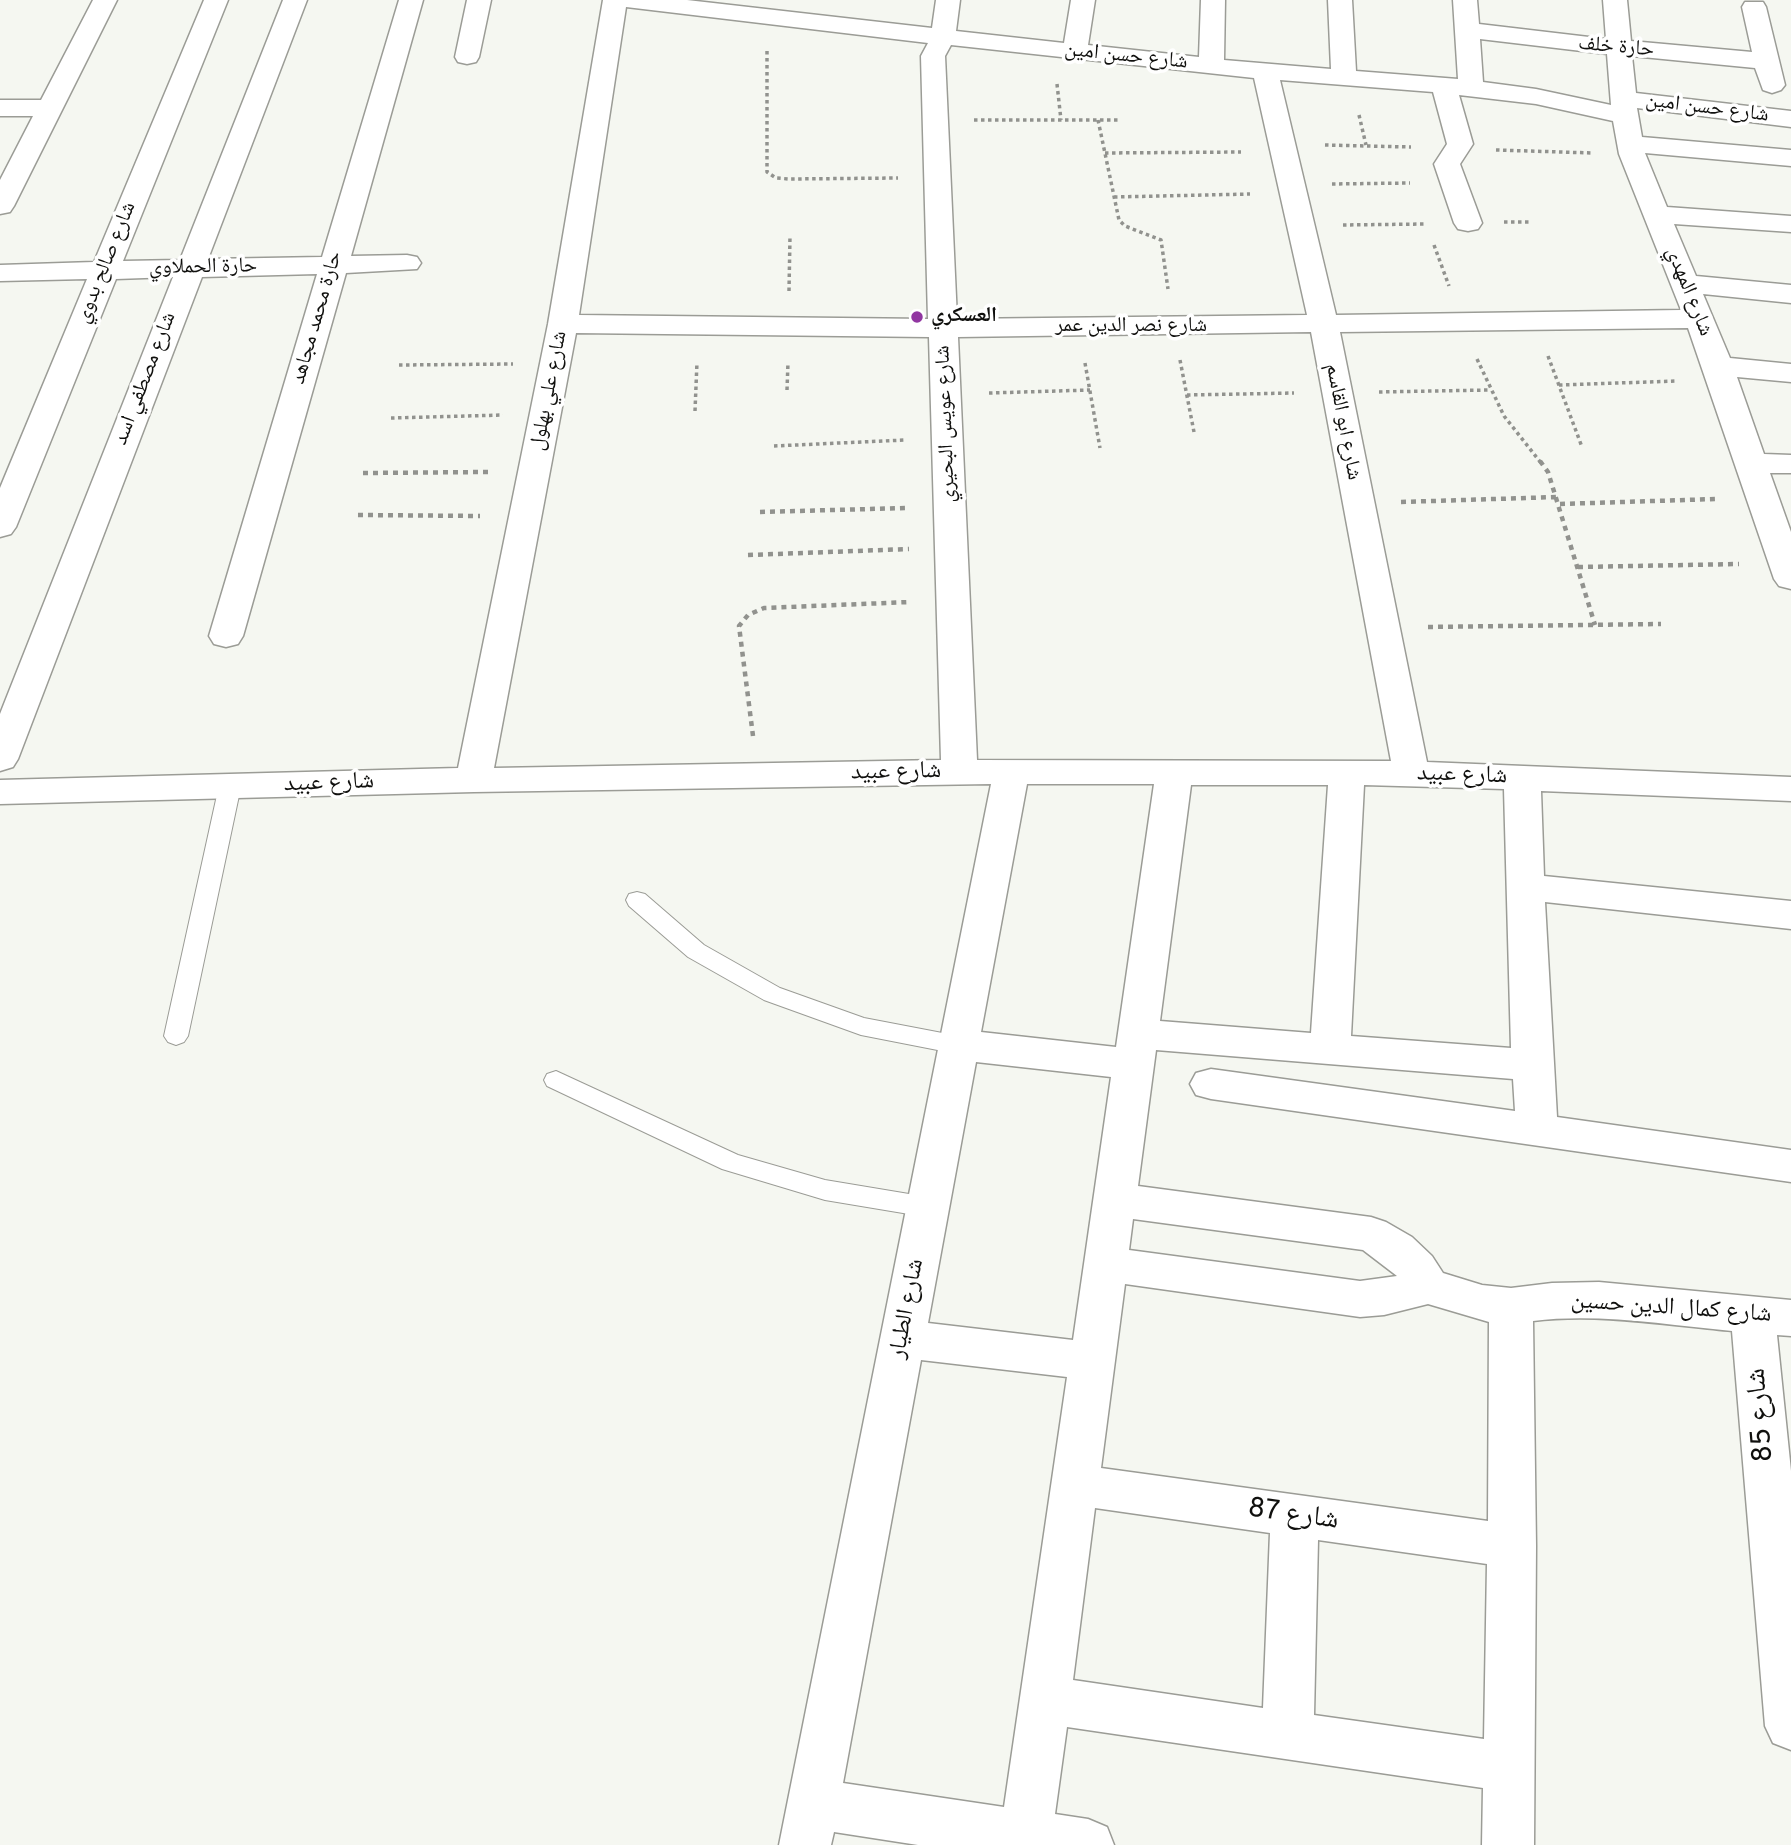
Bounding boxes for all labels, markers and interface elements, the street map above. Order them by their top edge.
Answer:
street label: حارة خلف [1577,32,1655,64]
street label: شارع حسن امين [1063,38,1189,76]
street label: شارع حسن امين [1644,89,1770,129]
street label: شارع صالح بدوي [71,199,143,327]
street label: شارع المهدي [1659,244,1717,340]
street label: حارة محمد مجاهد [287,249,349,387]
street label: حارة الحملاوي [149,254,257,282]
place label: العسكري [931,304,997,330]
street label: شارع مصطفي اسد [109,309,183,449]
marker: العسكري [909,309,925,325]
street label: شارع نصر الدين عمر [1055,314,1207,340]
street label: شارع علي بهلول [526,329,574,453]
street label: شارع عويس البحيري [932,345,962,503]
street label: شارع ابو القاسم [1318,362,1366,482]
street label: شارع عبيد [851,758,941,788]
street label: شارع عبيد [1416,760,1508,792]
street label: شارع عبيد [283,768,375,800]
street label: شارع الطيار [884,1257,932,1361]
street label: شارع كمال الدين حسين [1570,1288,1772,1330]
street label: شارع 85 [1741,1367,1783,1463]
street label: شارع 87 [1245,1493,1341,1539]

